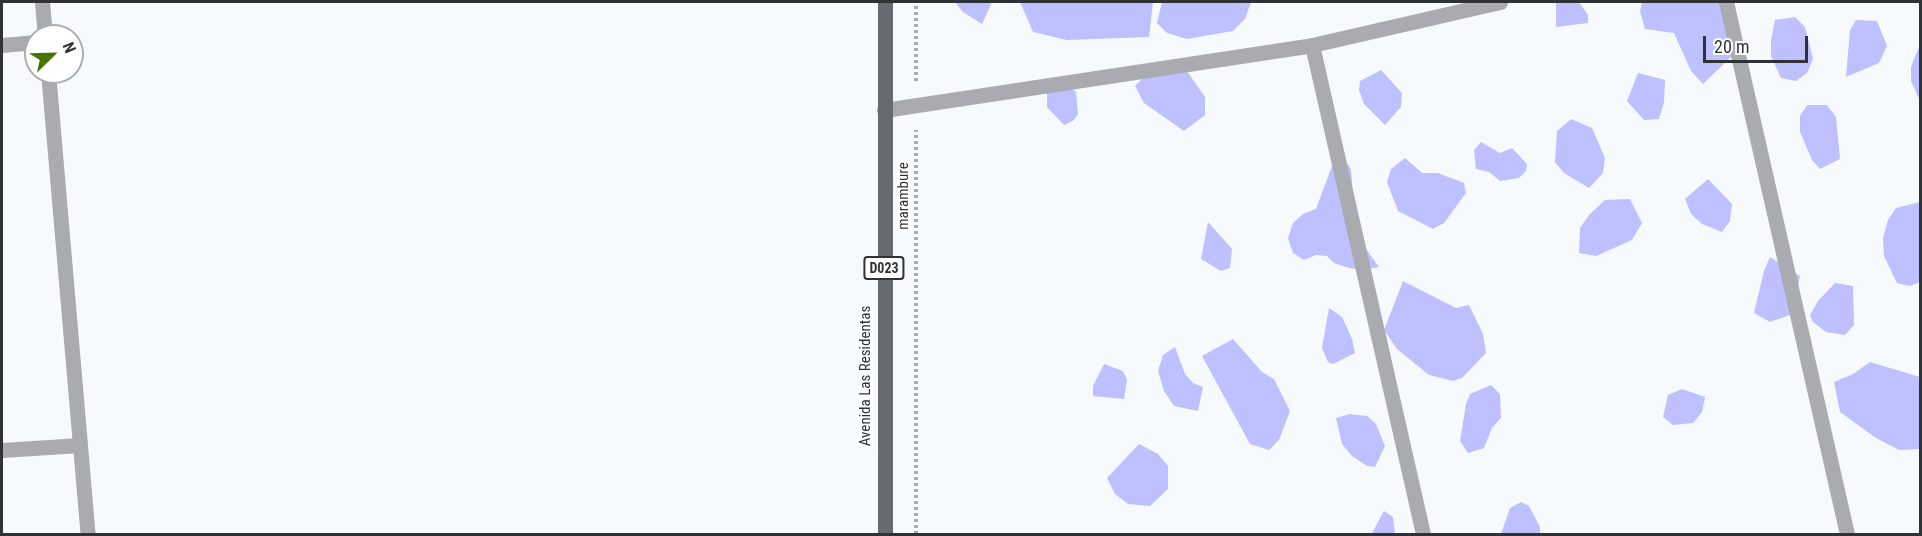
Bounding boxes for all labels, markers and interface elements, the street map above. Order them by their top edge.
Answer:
north arrow [24,24,84,84]
scale bar [1706,24,1811,62]
text: 20 m [1714,36,1749,57]
text: N [59,39,80,56]
street label: marambure [895,162,913,230]
road number: D023 [863,257,905,279]
street label: Avenida Las Residentas [857,306,875,446]

